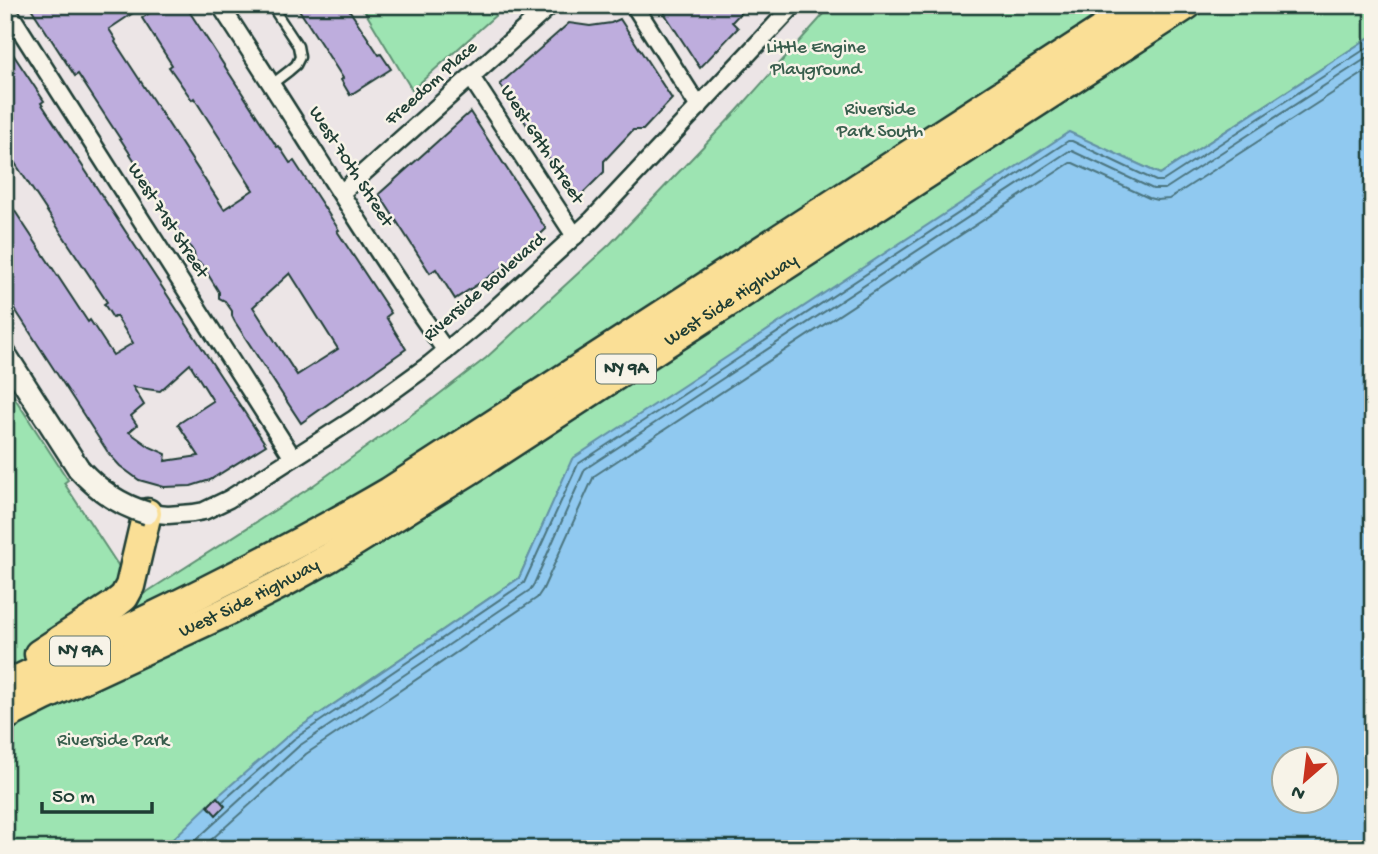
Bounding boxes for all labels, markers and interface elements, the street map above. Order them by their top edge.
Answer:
street label: Freedom Place [380,36,483,132]
park label: Little Engine Playground [766,37,866,82]
street label: West 69th Street [494,81,589,211]
park label: Riverside Park South [836,99,923,144]
street label: West 70th Street [302,102,399,233]
street label: West 71st Street [121,159,214,285]
street label: Riverside Boulevard [419,227,552,347]
street label: West Side Highway [660,249,803,352]
road number: NY 9A [596,354,656,384]
street label: West Side Highway [175,553,324,644]
road number: NY 9A [50,636,110,666]
park label: Riverside Park [57,730,170,753]
north arrow [1270,746,1340,816]
scale bar [42,770,152,814]
text: N [1288,779,1310,805]
text: 50 m [52,786,95,811]

